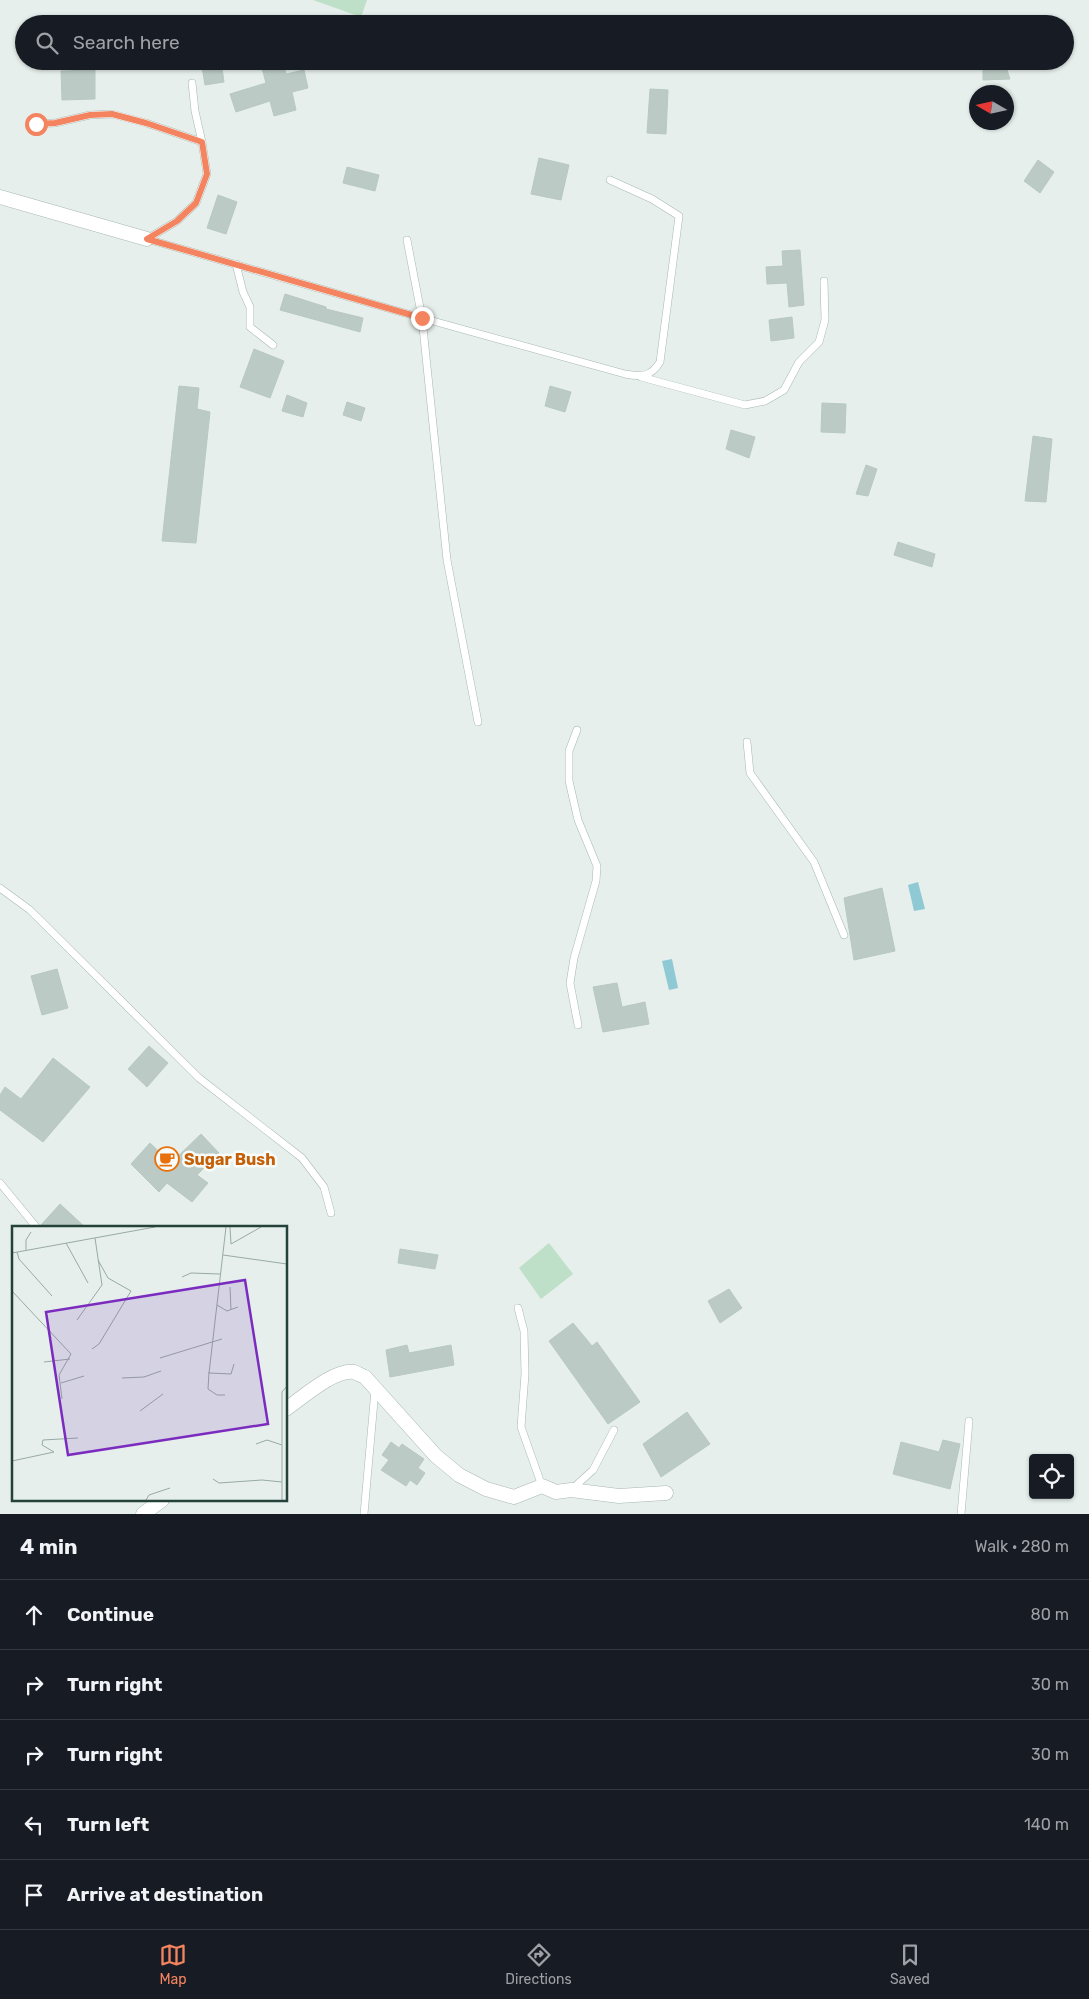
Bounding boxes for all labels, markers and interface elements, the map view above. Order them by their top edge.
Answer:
search box [15,15,1074,70]
icon: search [33,29,61,57]
text: Search here [73,31,180,54]
north arrow [969,85,1014,130]
route start [25,113,48,136]
route end [411,307,434,330]
cafe icon: Sugar Bush [154,1146,180,1172]
place label: Sugar Bush [184,1150,276,1169]
inset map [12,1226,288,1502]
map controls [1029,1454,1074,1499]
button: locate [1029,1454,1074,1499]
text: 4 min [20,1534,78,1559]
text: Walk · 280 m [975,1537,1069,1556]
icon: ahead [20,1601,48,1629]
text: Continue [67,1603,154,1626]
text: 80 m [1031,1605,1069,1624]
icon: right [20,1671,48,1699]
text: Turn right [67,1673,162,1696]
text: 30 m [1031,1675,1069,1694]
icon: right [20,1741,48,1769]
text: Turn right [67,1743,162,1766]
text: 30 m [1031,1745,1069,1764]
icon: left [20,1811,48,1839]
text: Turn left [67,1813,149,1836]
text: 140 m [1024,1815,1069,1834]
icon: arrive [20,1881,48,1909]
text: Arrive at destination [67,1883,263,1906]
tab: Map [159,1941,187,1988]
tab: Directions [505,1941,572,1988]
tab: Saved [890,1941,930,1988]

